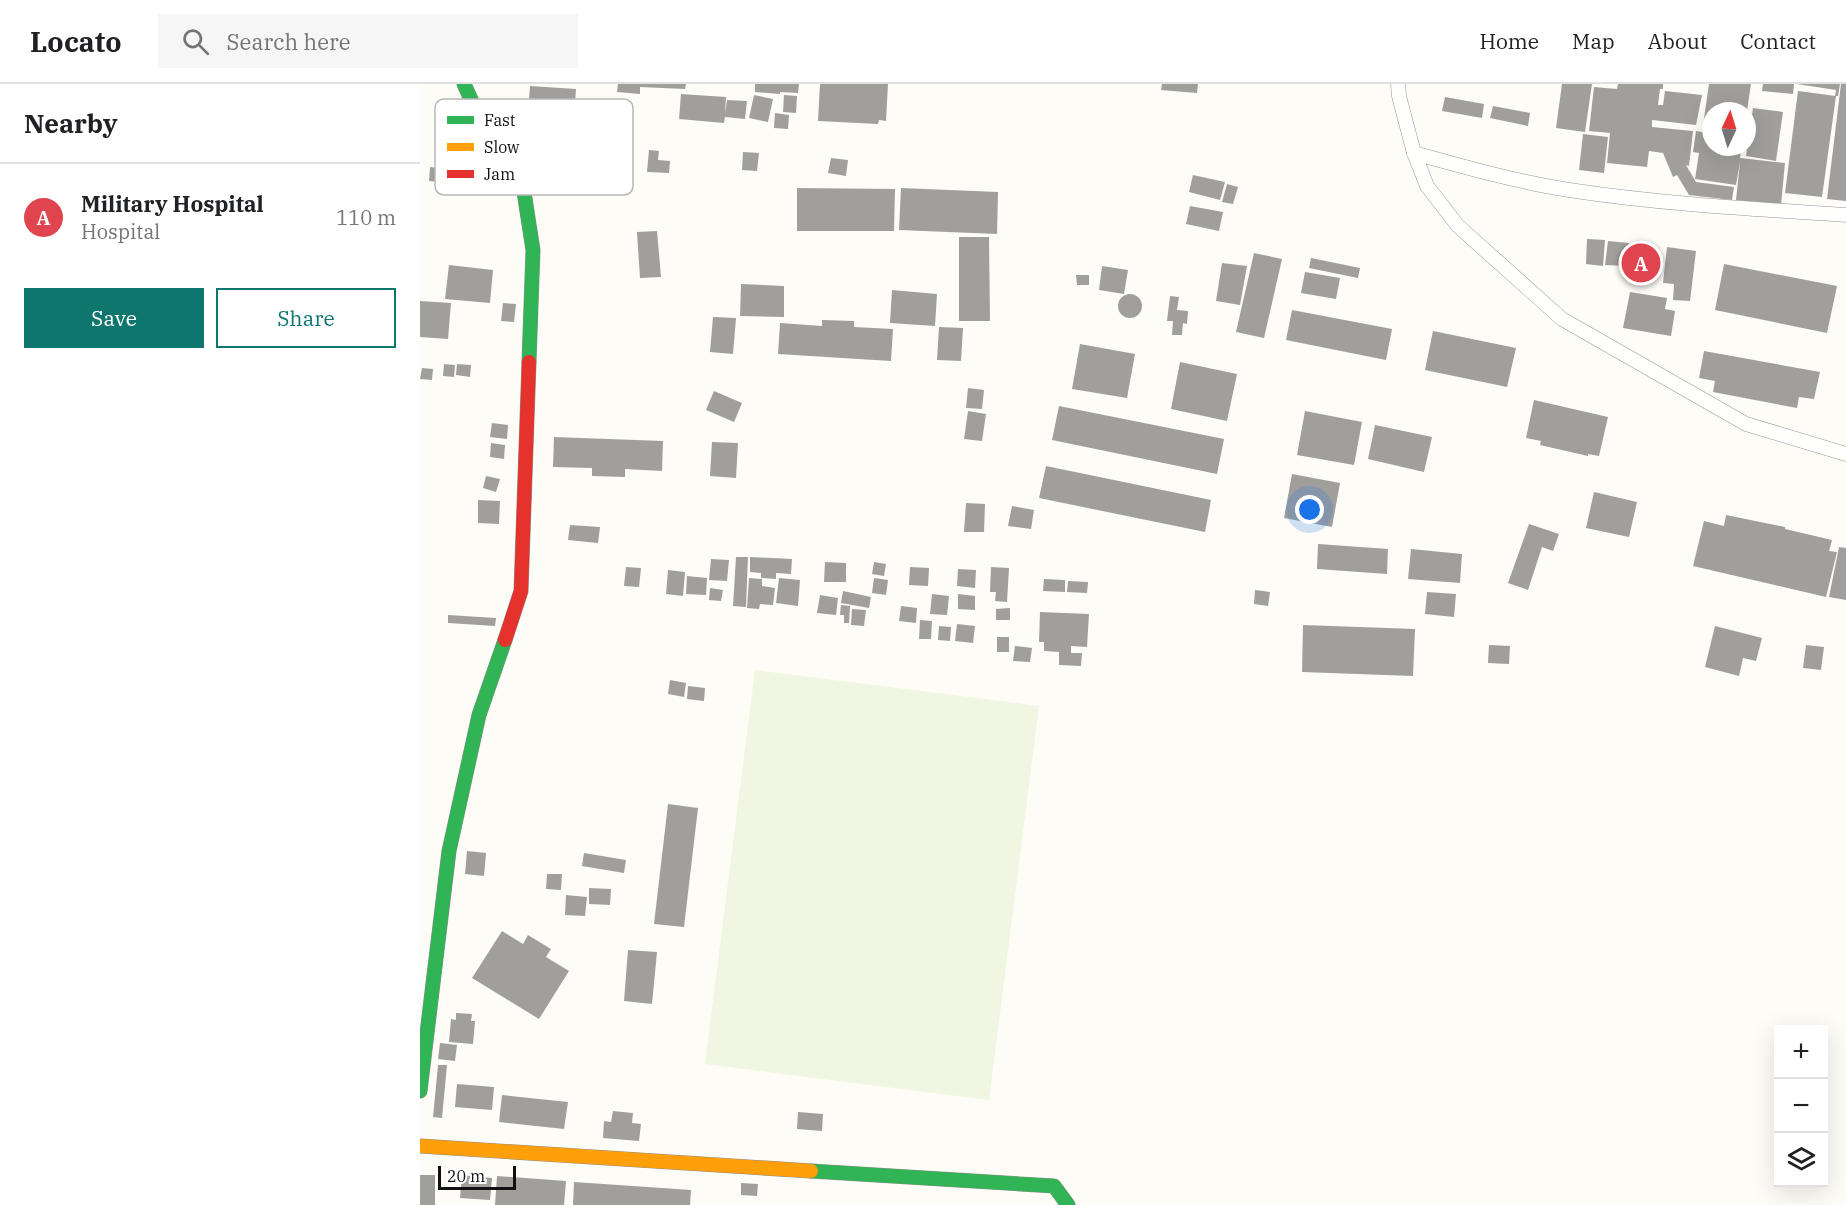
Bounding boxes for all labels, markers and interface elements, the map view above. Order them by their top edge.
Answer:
search box [158,14,578,68]
text: Locato [30,23,122,60]
icon: search [179,25,212,58]
text: Search here [227,27,351,56]
text: Home [1479,27,1539,55]
text: Map [1572,27,1615,55]
text: About [1648,27,1707,55]
text: Contact [1740,27,1816,55]
legend [435,99,633,195]
north arrow [1702,102,1756,156]
text: Nearby [24,106,118,140]
text: Fast [484,110,516,130]
text: Slow [484,137,520,157]
text: Jam [484,164,515,184]
text: Military Hospital [81,189,264,218]
text: A [37,204,50,231]
text: 110 m [336,204,396,231]
text: Hospital [81,218,160,245]
pin: A [1622,240,1660,285]
button: Save [24,288,204,348]
button: Share [216,288,396,348]
your location [1295,495,1324,524]
map controls [1774,1025,1828,1187]
button: + [1774,1025,1828,1079]
button: − [1774,1079,1828,1133]
button: layers [1774,1133,1828,1187]
scale bar [438,1163,516,1190]
text: 20 m [447,1166,485,1186]

